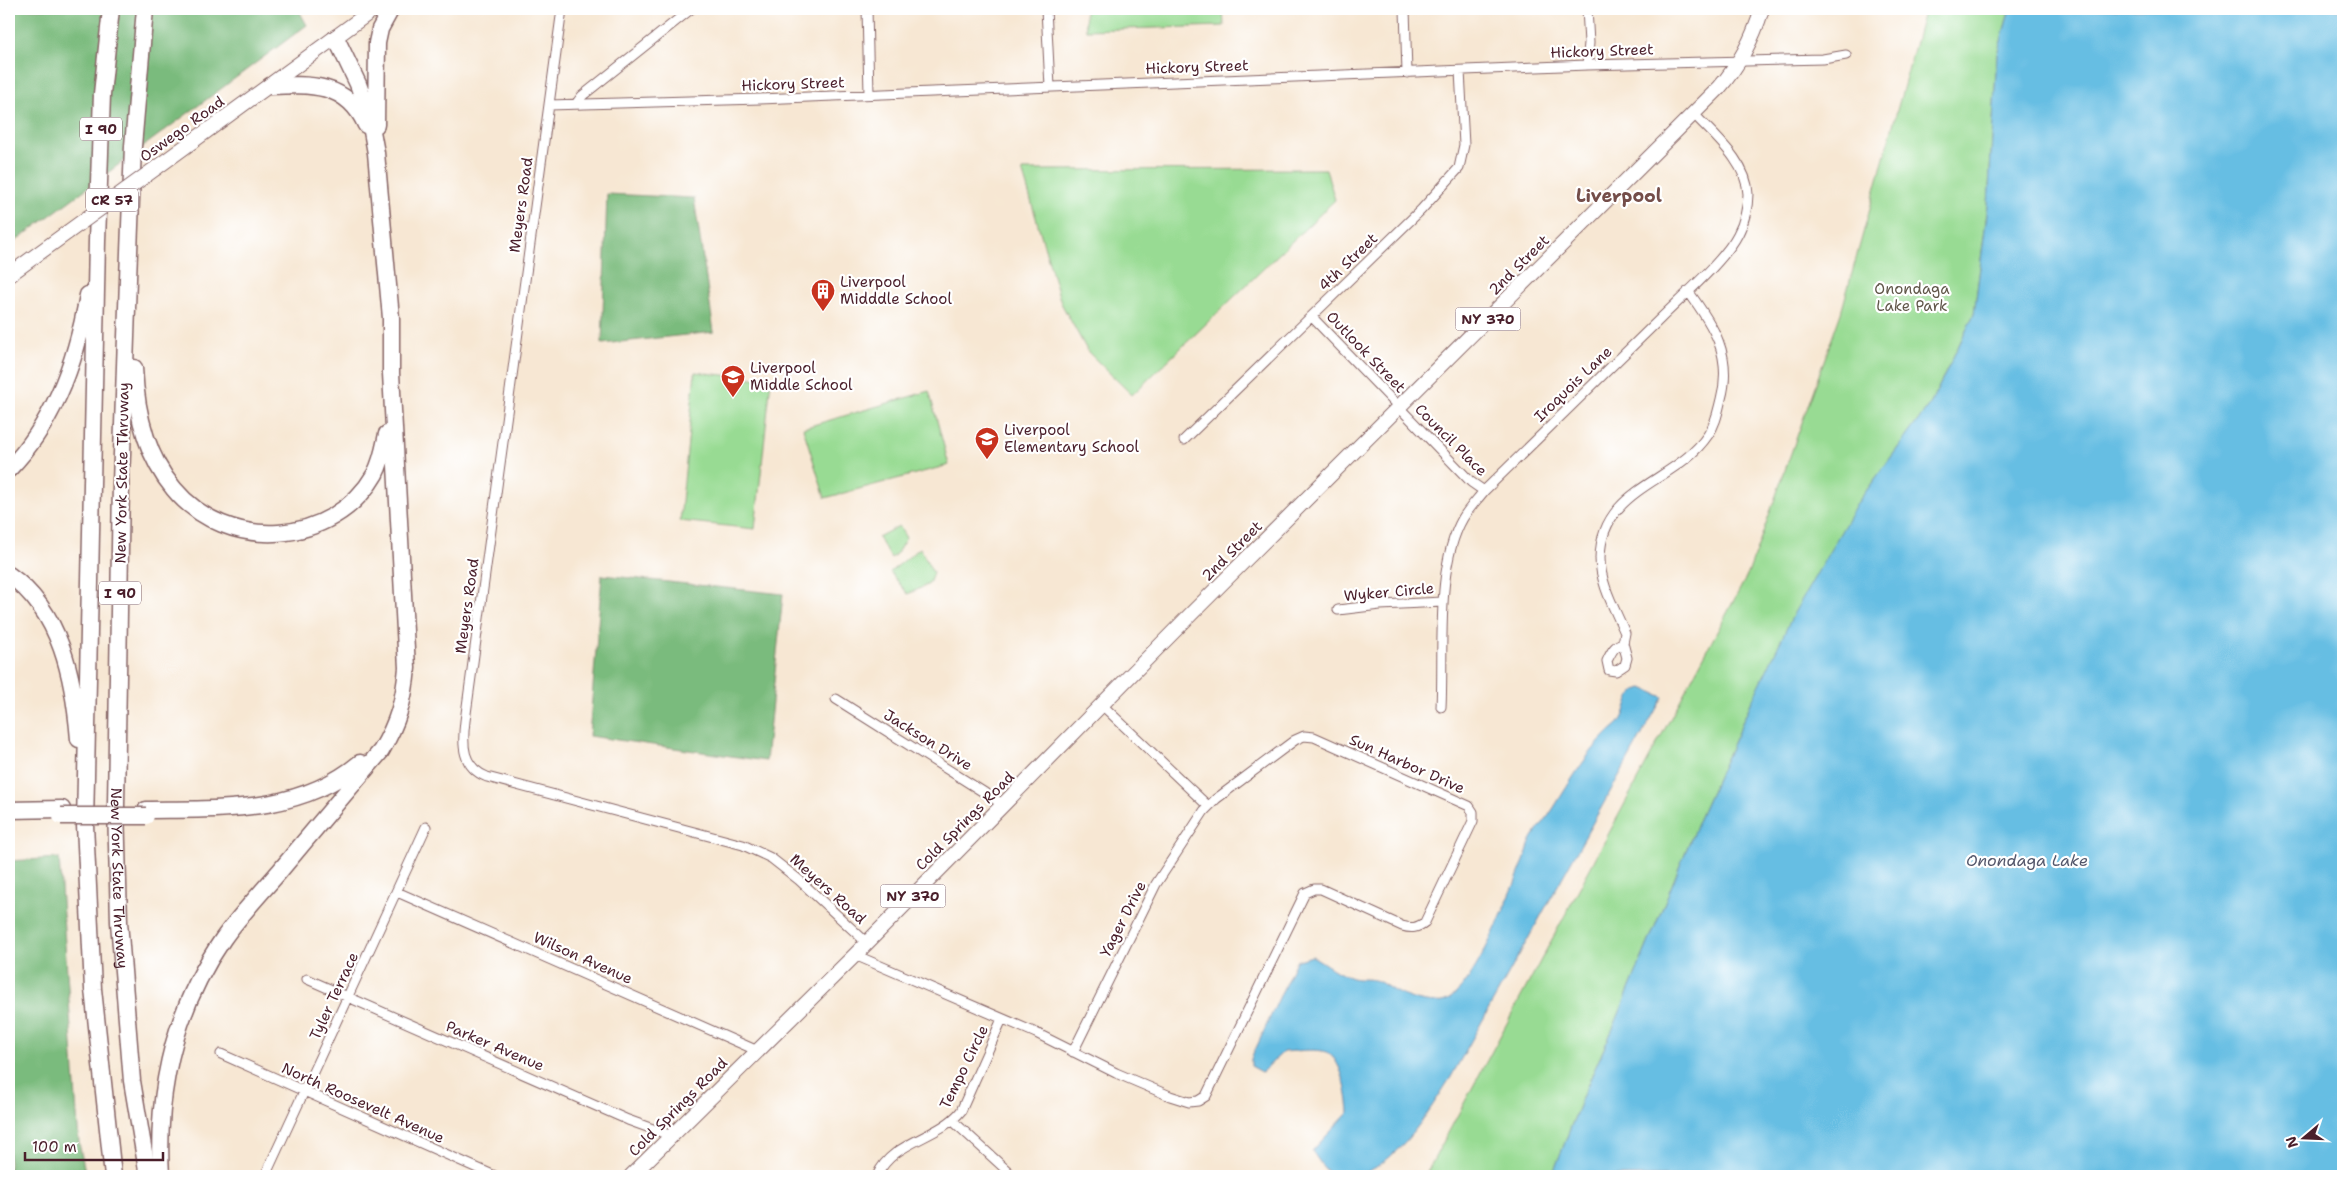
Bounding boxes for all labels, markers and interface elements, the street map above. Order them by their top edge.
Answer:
street label: Hickory Street [1550,39,1654,63]
street label: Hickory Street [1145,55,1249,79]
street label: Hickory Street [741,72,845,96]
street label: Oswego Road [136,91,229,166]
road number: I 90 [80,118,122,140]
street label: Meyers Road [504,156,538,254]
district label: Liverpool [1576,184,1662,208]
road number: CR 57 [86,188,138,212]
street label: 4th Street [1314,229,1382,295]
street label: 2nd Street [1484,230,1554,300]
place label: Liverpool Midddle School [840,272,952,309]
building icon: Liverpool Midddle School [810,278,836,312]
park label: Onondaga Lake Park [1874,279,1950,316]
street label: Outlook Street [1322,307,1410,397]
road number: NY 370 [1456,308,1520,330]
street label: Iroquois Lane [1530,342,1616,426]
place label: Liverpool Middle School [750,358,853,395]
school or university icon: Liverpool Middle School [720,364,746,398]
street label: New York State Thruway [110,382,134,564]
street label: Council Place [1410,399,1492,481]
place label: Liverpool Elementary School [1004,420,1140,457]
school or university icon: Liverpool Elementary School [974,426,1000,460]
street label: 2nd Street [1197,516,1267,586]
street label: Meyers Road [450,557,484,655]
street label: Wyker Circle [1343,578,1435,606]
road number: I 90 [99,582,141,604]
street label: Jackson Drive [880,705,976,775]
street label: Sun Harbor Drive [1346,730,1468,798]
street label: Cold Springs Road [911,767,1019,875]
street label: New York State Thruway [106,787,133,970]
street label: Meyers Road [786,849,871,929]
water label: Onondaga Lake [1966,850,2088,871]
street label: Yager Drive [1095,878,1151,960]
road number: NY 370 [880,884,946,908]
street label: Wilson Avenue [530,927,636,989]
street label: Tyler Terrace [305,949,363,1043]
street label: Parker Avenue [443,1016,547,1076]
street label: Tempo Circle [935,1022,993,1112]
street label: Cold Springs Road [624,1053,732,1161]
street label: North Roosevelt Avenue [279,1058,447,1148]
north arrow [2280,1112,2330,1162]
scale bar [25,1130,162,1162]
text: N [2281,1134,2302,1150]
text: 100 m [32,1137,77,1157]

